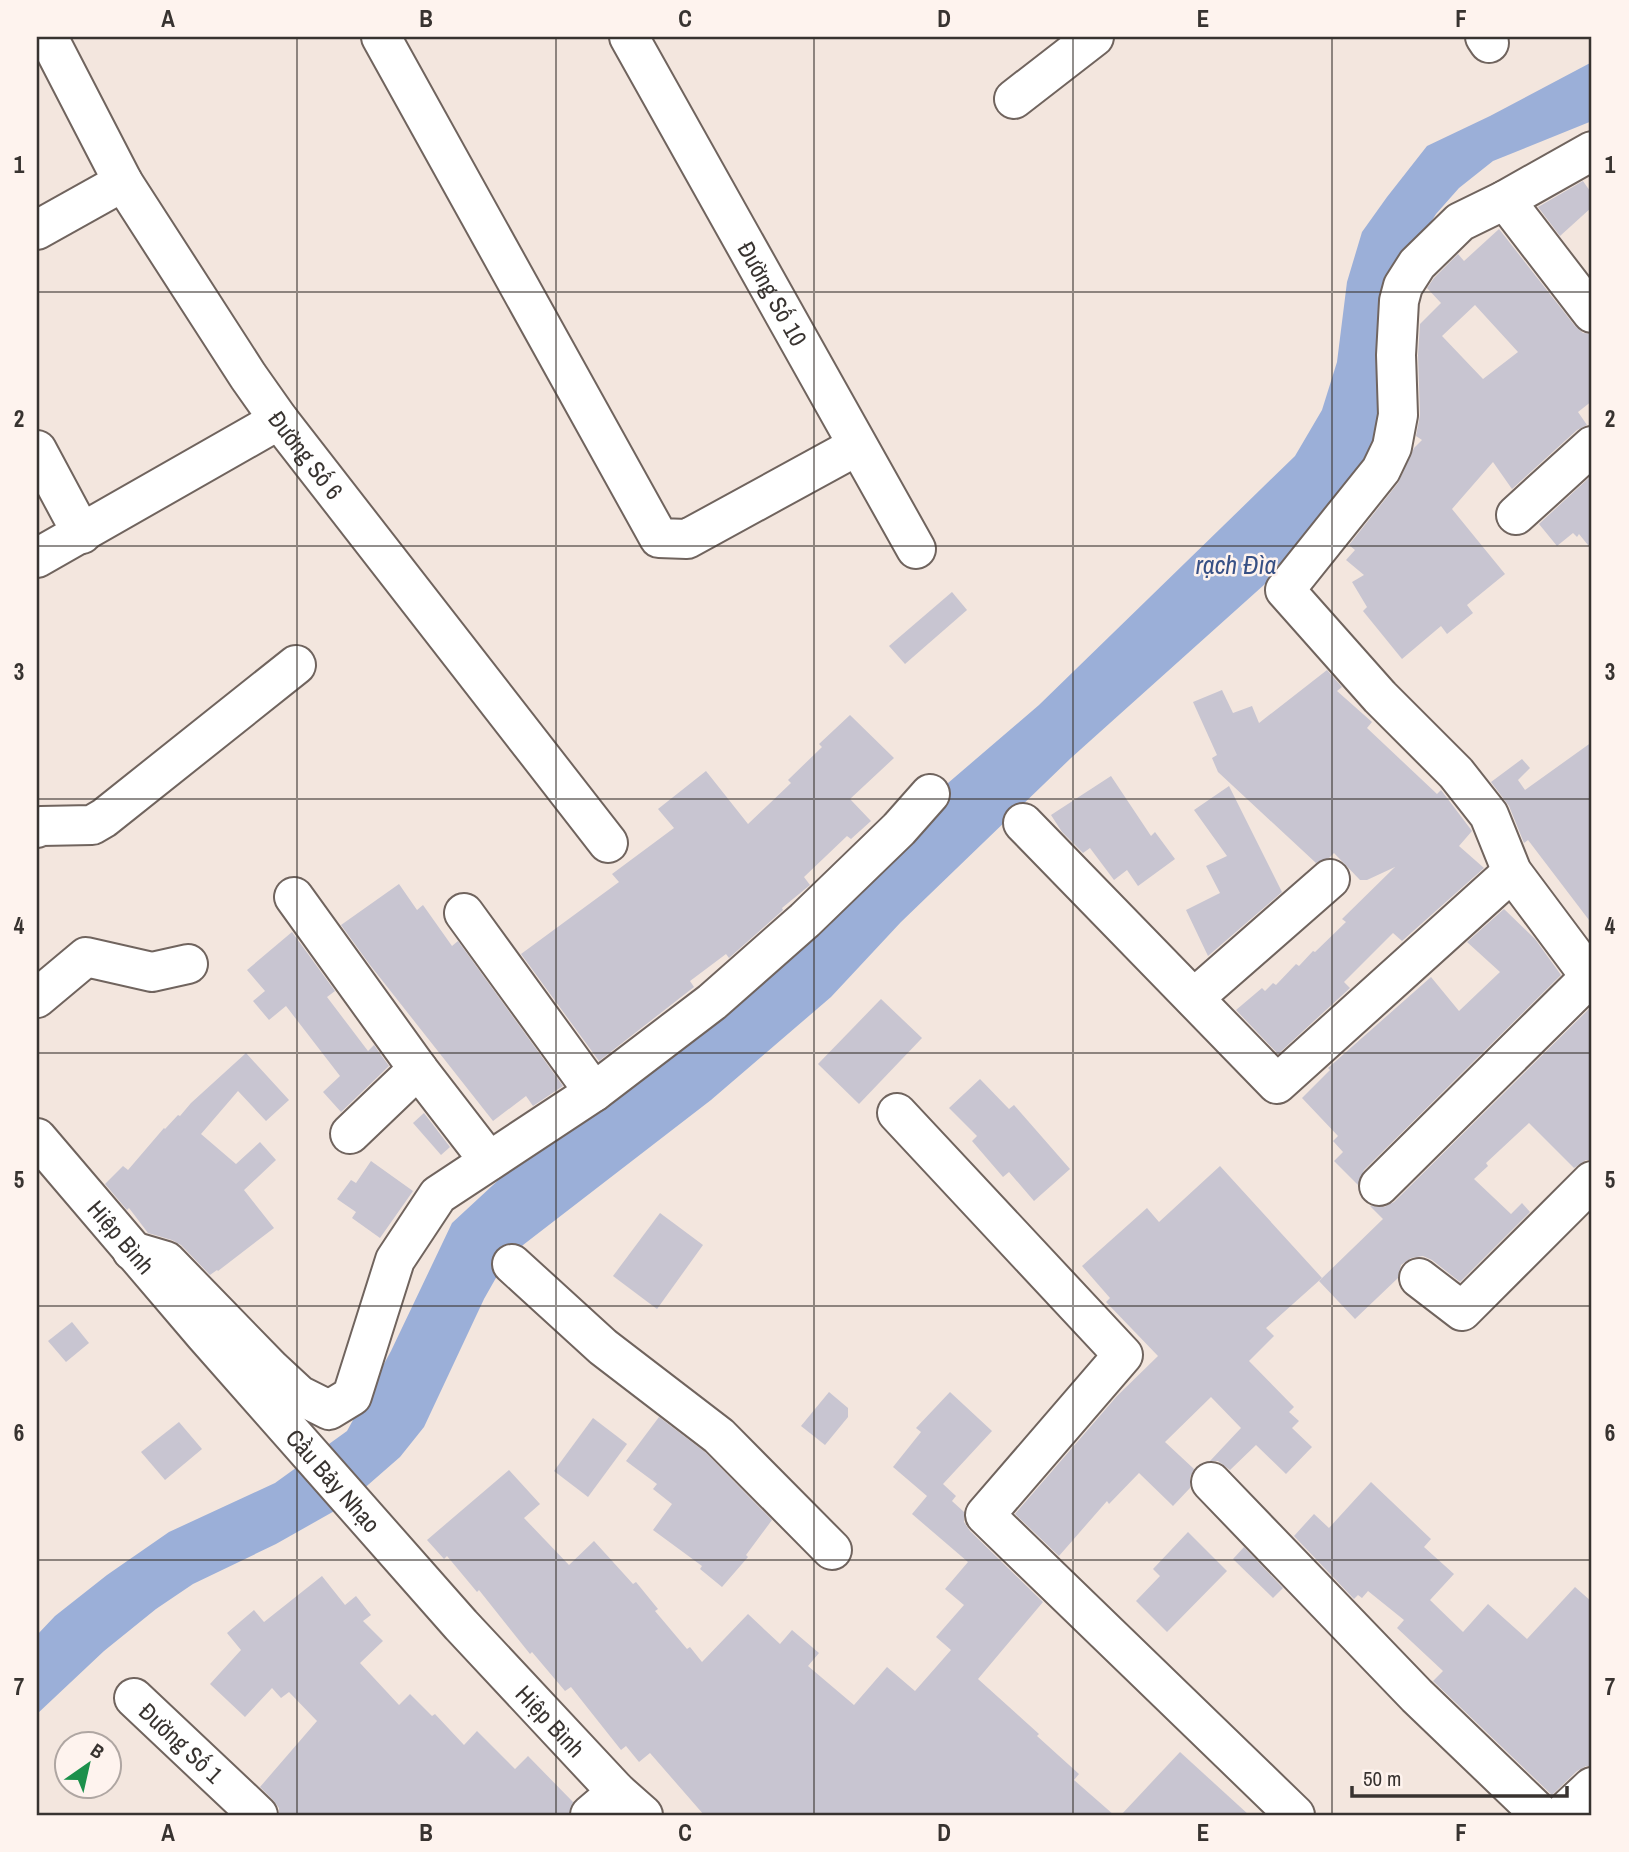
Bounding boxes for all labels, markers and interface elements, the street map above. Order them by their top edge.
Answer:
text: A [161,3,175,34]
text: B [419,3,433,34]
text: C [678,3,692,34]
text: D [937,3,951,34]
text: E [1197,3,1209,34]
text: F [1455,3,1467,34]
text: 1 [14,149,25,180]
text: 1 [1605,149,1616,180]
street label: Đường Số 10 [731,235,815,351]
text: 2 [14,403,24,434]
text: 2 [1605,403,1615,434]
street label: Đường Số 6 [261,404,351,506]
water label: rạch Đìa [1196,547,1276,582]
text: 3 [14,656,24,687]
text: 3 [1605,656,1615,687]
text: 4 [14,910,25,941]
text: 4 [1605,910,1616,941]
text: 5 [14,1164,24,1195]
text: 5 [1605,1164,1615,1195]
street label: Hiệp Bình [81,1193,162,1281]
text: 6 [14,1417,24,1448]
text: 6 [1605,1417,1615,1448]
street label: Cầu Bảy Nhạo [279,1422,388,1539]
text: 7 [14,1671,24,1702]
text: 7 [1605,1671,1615,1702]
street label: Hiệp Bình [509,1678,592,1764]
street label: Đường Số 1 [132,1695,230,1790]
north arrow [52,1730,122,1800]
text: B [86,1737,109,1765]
scale bar [1352,1754,1568,1798]
text: 50 m [1363,1764,1401,1793]
text: A [161,1817,175,1848]
text: B [419,1817,433,1848]
text: C [678,1817,692,1848]
text: D [937,1817,951,1848]
text: E [1197,1817,1209,1848]
text: F [1455,1817,1467,1848]

